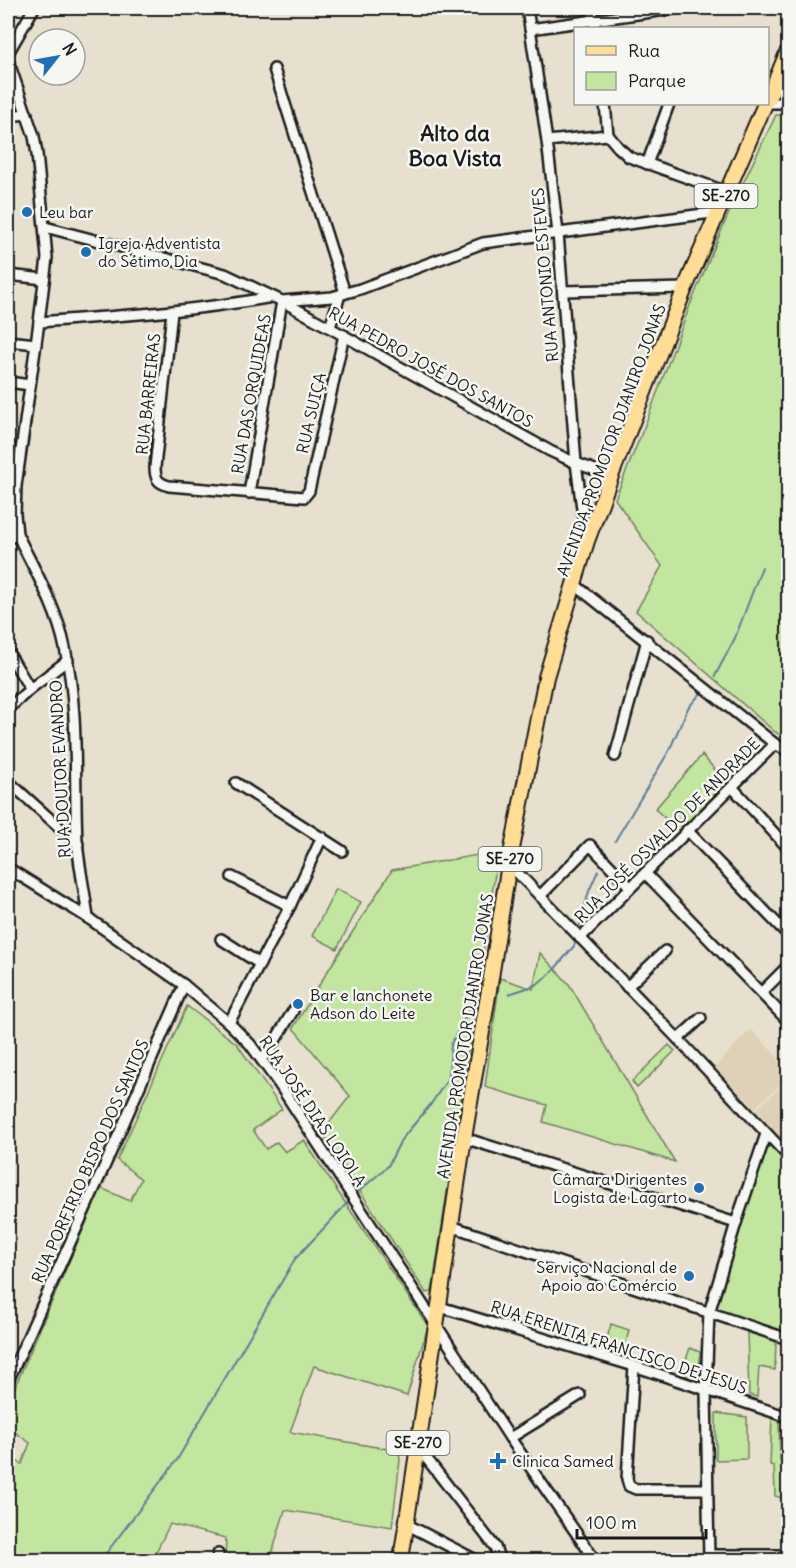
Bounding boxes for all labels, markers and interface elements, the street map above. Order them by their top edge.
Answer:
north arrow [27,27,87,87]
legend [574,27,769,105]
text: N [58,39,81,59]
text: Rua [628,39,660,62]
text: Parque [628,69,686,92]
district label: Alto da Boa Vista [408,119,502,172]
road number: SE-270 [694,184,758,208]
street label: RUA ANTONIO ESTEVES [527,187,563,363]
place label: Leu bar [39,202,94,222]
marker: Leu bar [20,205,34,219]
place label: Igreja Adventista do Sétimo Dia [98,233,221,271]
marker: Igreja Adventista do Sétimo Dia [79,245,93,259]
street label: AVENIDA PROMOTOR DJANIRO JONAS [552,301,670,579]
street label: RUA PEDRO JOSÉ DOS SANTOS [325,302,537,432]
street label: RUA DAS ORQUIDEAS [227,312,275,475]
street label: RUA BARREIRAS [132,332,164,456]
street label: RUA SUIÇA [292,371,330,455]
street label: RUA DOUTOR EVANDRO [45,679,75,859]
street label: RUA JOSÉ OSVALDO DE ANDRADE [570,733,764,927]
road number: SE-270 [478,847,542,871]
street label: AVENIDA PROMOTOR DJANIRO JONAS [433,892,497,1180]
place label: Bar e lanchonete Adson do Leite [310,985,432,1023]
marker: Bar e lanchonete Adson do Leite [291,997,305,1011]
street label: RUA JOSÉ DIAS LOIOLA [255,1032,371,1190]
street label: RUA PORFIRIO BISPO DOS SANTOS [27,1036,153,1286]
place label: Câmara Dirigentes Logista de Lagarto [552,1169,687,1207]
marker: Câmara Dirigentes Logista de Lagarto [692,1181,706,1195]
place label: Serviço Nacional de Apoio ao Comércio [536,1257,677,1295]
marker: Serviço Nacional de Apoio ao Comércio [682,1269,696,1283]
street label: RUA ERENITA FRANCISCO DE JESUS [488,1296,750,1398]
road number: SE-270 [386,1431,450,1455]
place label: Clinica Samed [512,1451,614,1471]
marker: Clinica Samed [489,1452,507,1470]
scale bar [577,1502,706,1540]
text: 100 m [586,1511,637,1534]

